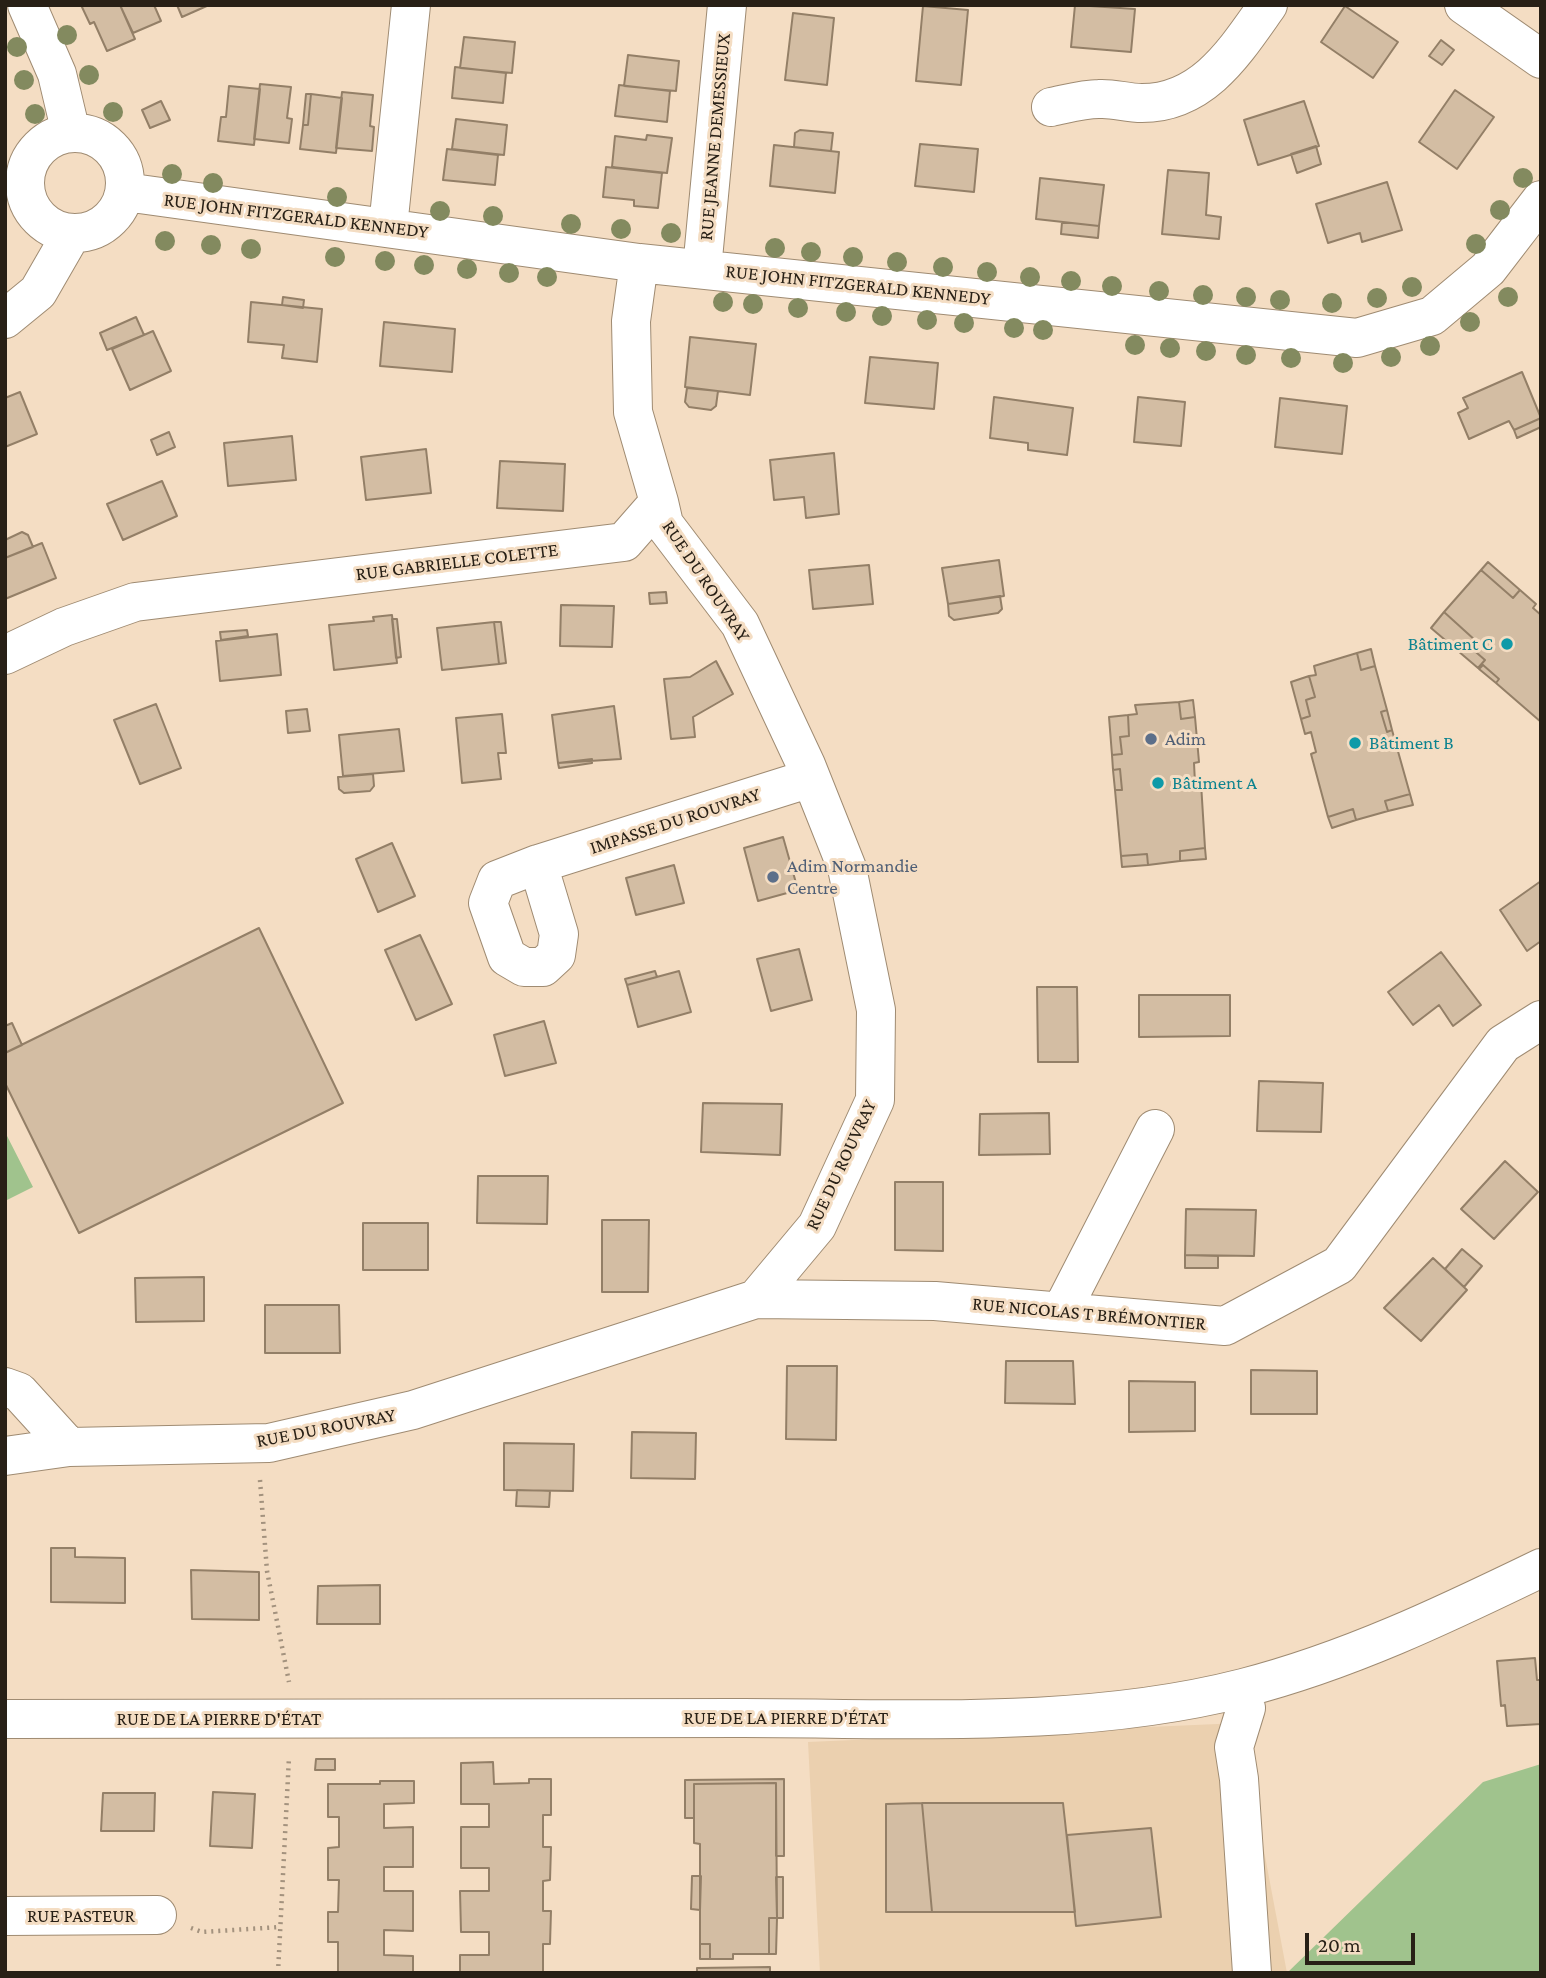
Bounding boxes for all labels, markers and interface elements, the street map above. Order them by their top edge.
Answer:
street label: RUE JEANNE DEMESSIEUX [695,32,735,242]
street label: RUE JOHN FITZGERALD KENNEDY [163,188,429,244]
street label: RUE JOHN FITZGERALD KENNEDY [724,260,992,310]
street label: RUE DU ROUVRAY [657,516,755,646]
street label: RUE GABRIELLE COLETTE [355,538,559,586]
place label: Bâtiment C [1408,633,1493,655]
marker: Bâtiment C [1499,636,1515,652]
place label: Adim [1165,728,1206,750]
marker: Adim [1143,731,1159,747]
place label: Bâtiment B [1369,732,1454,754]
marker: Bâtiment B [1347,735,1363,751]
place label: Bâtiment A [1172,772,1257,794]
marker: Bâtiment A [1150,775,1166,791]
street label: IMPASSE DU ROUVRAY [587,783,763,859]
place label: Adim Normandie Centre [787,855,918,899]
marker: Adim Normandie Centre [765,869,781,885]
street label: RUE DU ROUVRAY [801,1096,881,1234]
street label: RUE NICOLAS T BRÉMONTIER [971,1292,1207,1336]
street label: RUE DU ROUVRAY [255,1403,397,1453]
street label: RUE DE LA PIERRE D'ÉTAT [684,1707,888,1729]
street label: RUE DE LA PIERRE D'ÉTAT [117,1708,321,1730]
street label: RUE PASTEUR [27,1905,135,1927]
scale bar [1308,1918,1418,1962]
text: 20 m [1318,1933,1361,1957]

